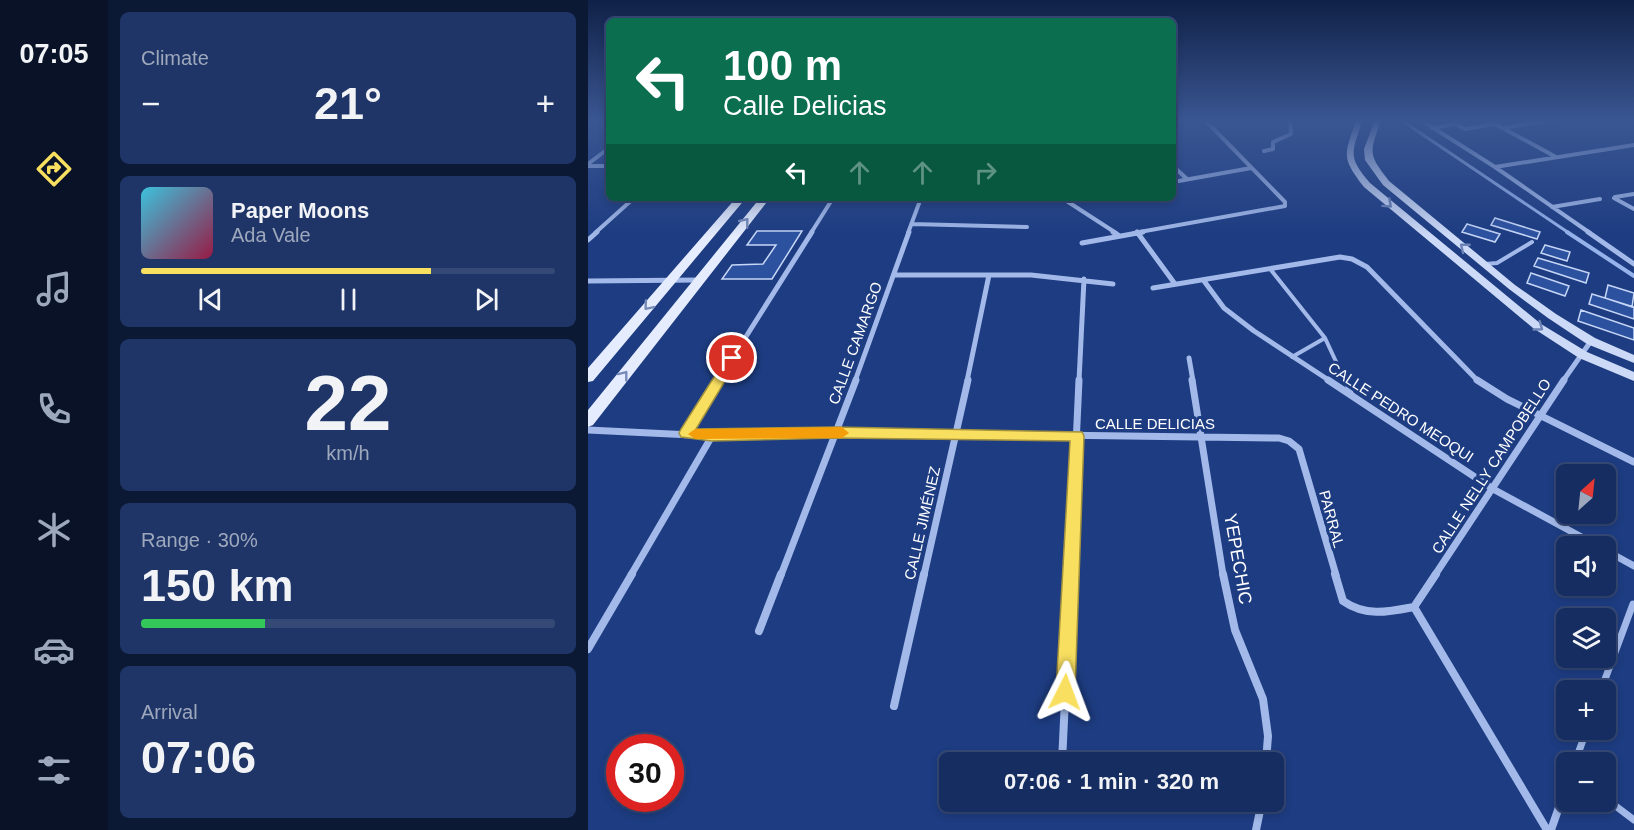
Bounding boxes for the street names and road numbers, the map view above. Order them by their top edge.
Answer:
street label: CALLE CAMARGO [825,279,885,407]
street label: CALLE PEDRO MEOQUI [1325,359,1477,465]
street label: CALLE NELLY CAMPOBELLO [1428,375,1554,557]
street label: CALLE DELICIAS [1095,415,1215,432]
street label: CALLE JIMÉNEZ [901,465,943,581]
street label: PARRAL [1316,488,1348,550]
street label: YEPECHIC [1220,512,1256,606]

